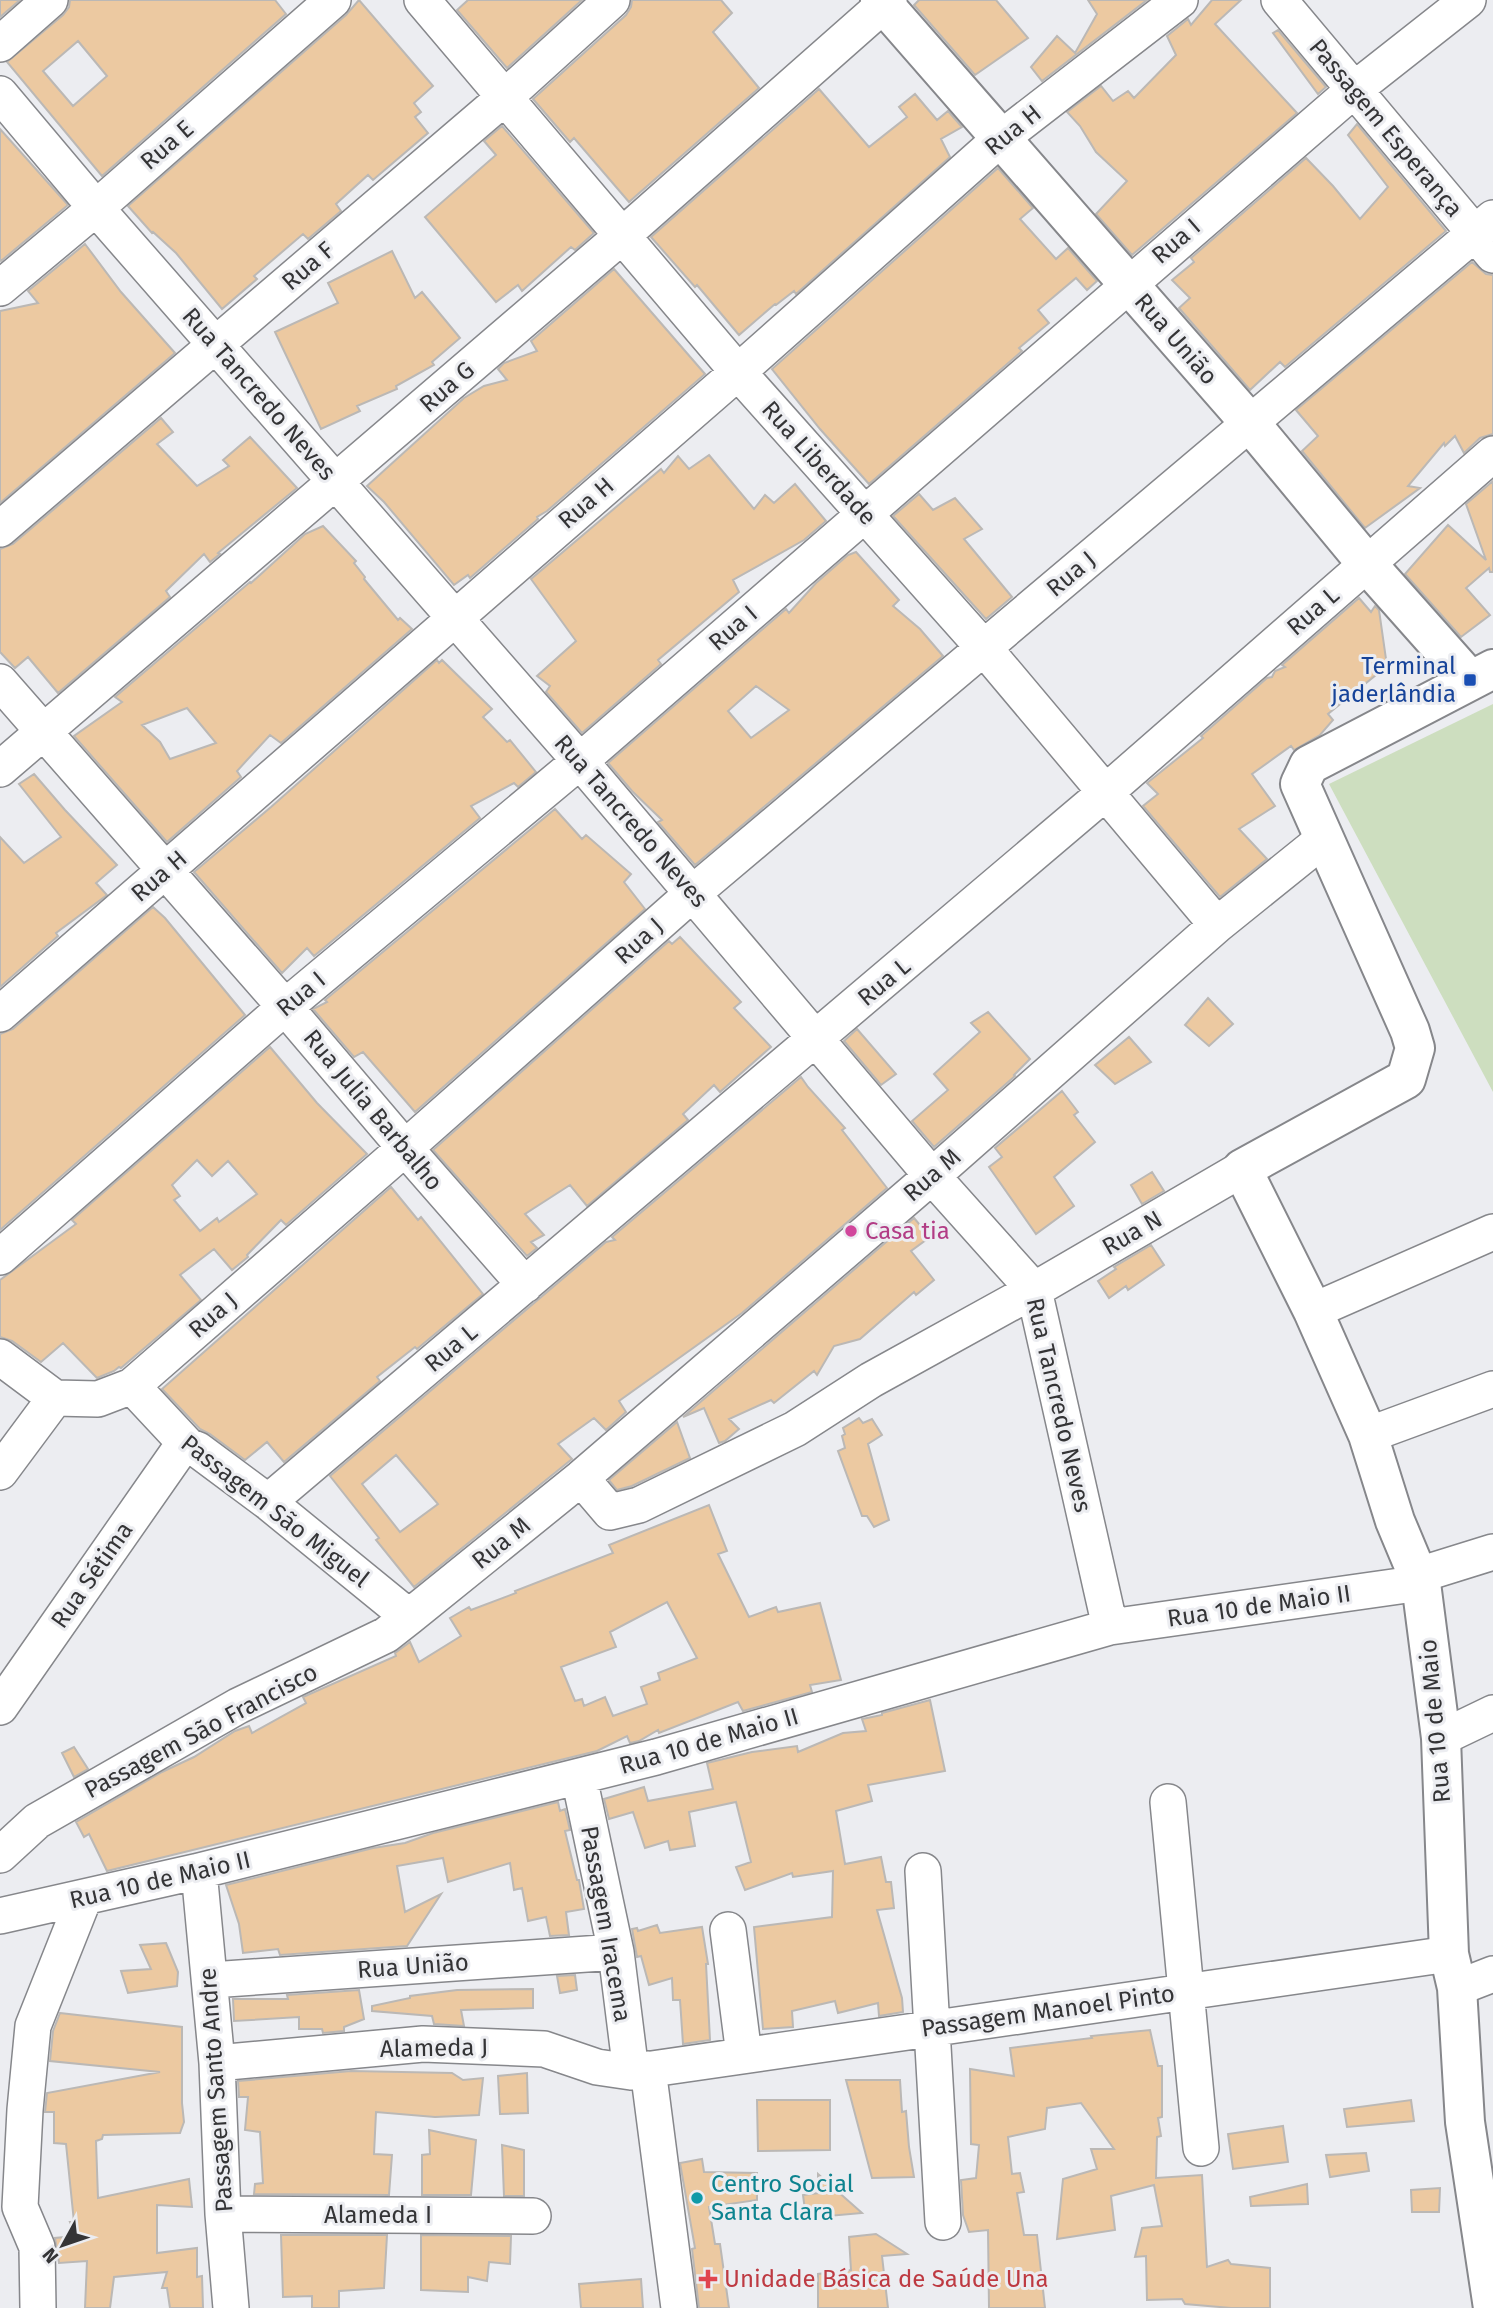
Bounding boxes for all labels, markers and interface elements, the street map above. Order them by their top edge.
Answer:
street label: Passagem Esperança [1303,33,1469,223]
street label: Rua H [979,99,1047,161]
street label: Rua E [135,115,199,175]
street label: Rua I [1146,212,1206,270]
street label: Rua F [276,236,340,296]
street label: Rua União [1129,288,1223,390]
street label: Rua Tancredo Neves [176,302,342,486]
street label: Rua G [414,356,480,418]
street label: Rua Liberdade [756,395,882,531]
street label: Rua H [553,471,619,535]
street label: Rua J [1041,546,1101,602]
street label: Rua L [1281,581,1345,641]
street label: Rua I [703,599,763,657]
place label: Terminal jaderlândia [1330,652,1456,708]
marker: Terminal jaderlândia [1462,672,1478,688]
street label: Rua Tancredo Neves [548,729,714,913]
street label: Rua H [126,844,192,908]
street label: Rua J [609,912,669,970]
street label: Rua L [852,952,916,1012]
street label: Rua I [271,966,331,1022]
street label: Rua Julia Barbalho [298,1024,448,1196]
street label: Rua M [898,1143,966,1207]
street label: Rua N [1097,1205,1167,1261]
place label: Casa tia [865,1217,950,1245]
marker: Casa tia [843,1223,859,1239]
street label: Rua J [183,1286,243,1344]
street label: Rua Tancredo Neves [1021,1295,1097,1515]
street label: Rua L [419,1318,483,1378]
street label: Passagem São Miguel [176,1429,374,1593]
street label: Rua M [466,1511,536,1575]
street label: Rua Sétima [45,1517,139,1633]
street label: Rua 10 de Maio II [1166,1579,1352,1633]
street label: Rua 10 de Maio [1414,1638,1456,1804]
street label: Passagem São Francisco [80,1658,322,1804]
street label: Rua 10 de Maio II [616,1702,802,1780]
street label: Passagem Iracema [575,1824,637,2024]
street label: Rua 10 de Maio II [67,1846,253,1914]
street label: Rua União [356,1948,470,1984]
street label: Passagem Santo Andre [193,1967,239,2213]
street label: Passagem Manoel Pinto [919,1979,1177,2043]
street label: Alameda J [380,2033,488,2063]
place label: Centro Social Santa Clara [711,2170,854,2226]
marker: Centro Social Santa Clara [689,2190,705,2206]
street label: Alameda I [324,2201,432,2229]
north arrow [28,2210,98,2280]
text: N [37,2243,63,2268]
place label: Unidade Básica de Saúde Una [724,2265,1049,2293]
marker: Unidade Básica de Saúde Una [698,2269,718,2289]

